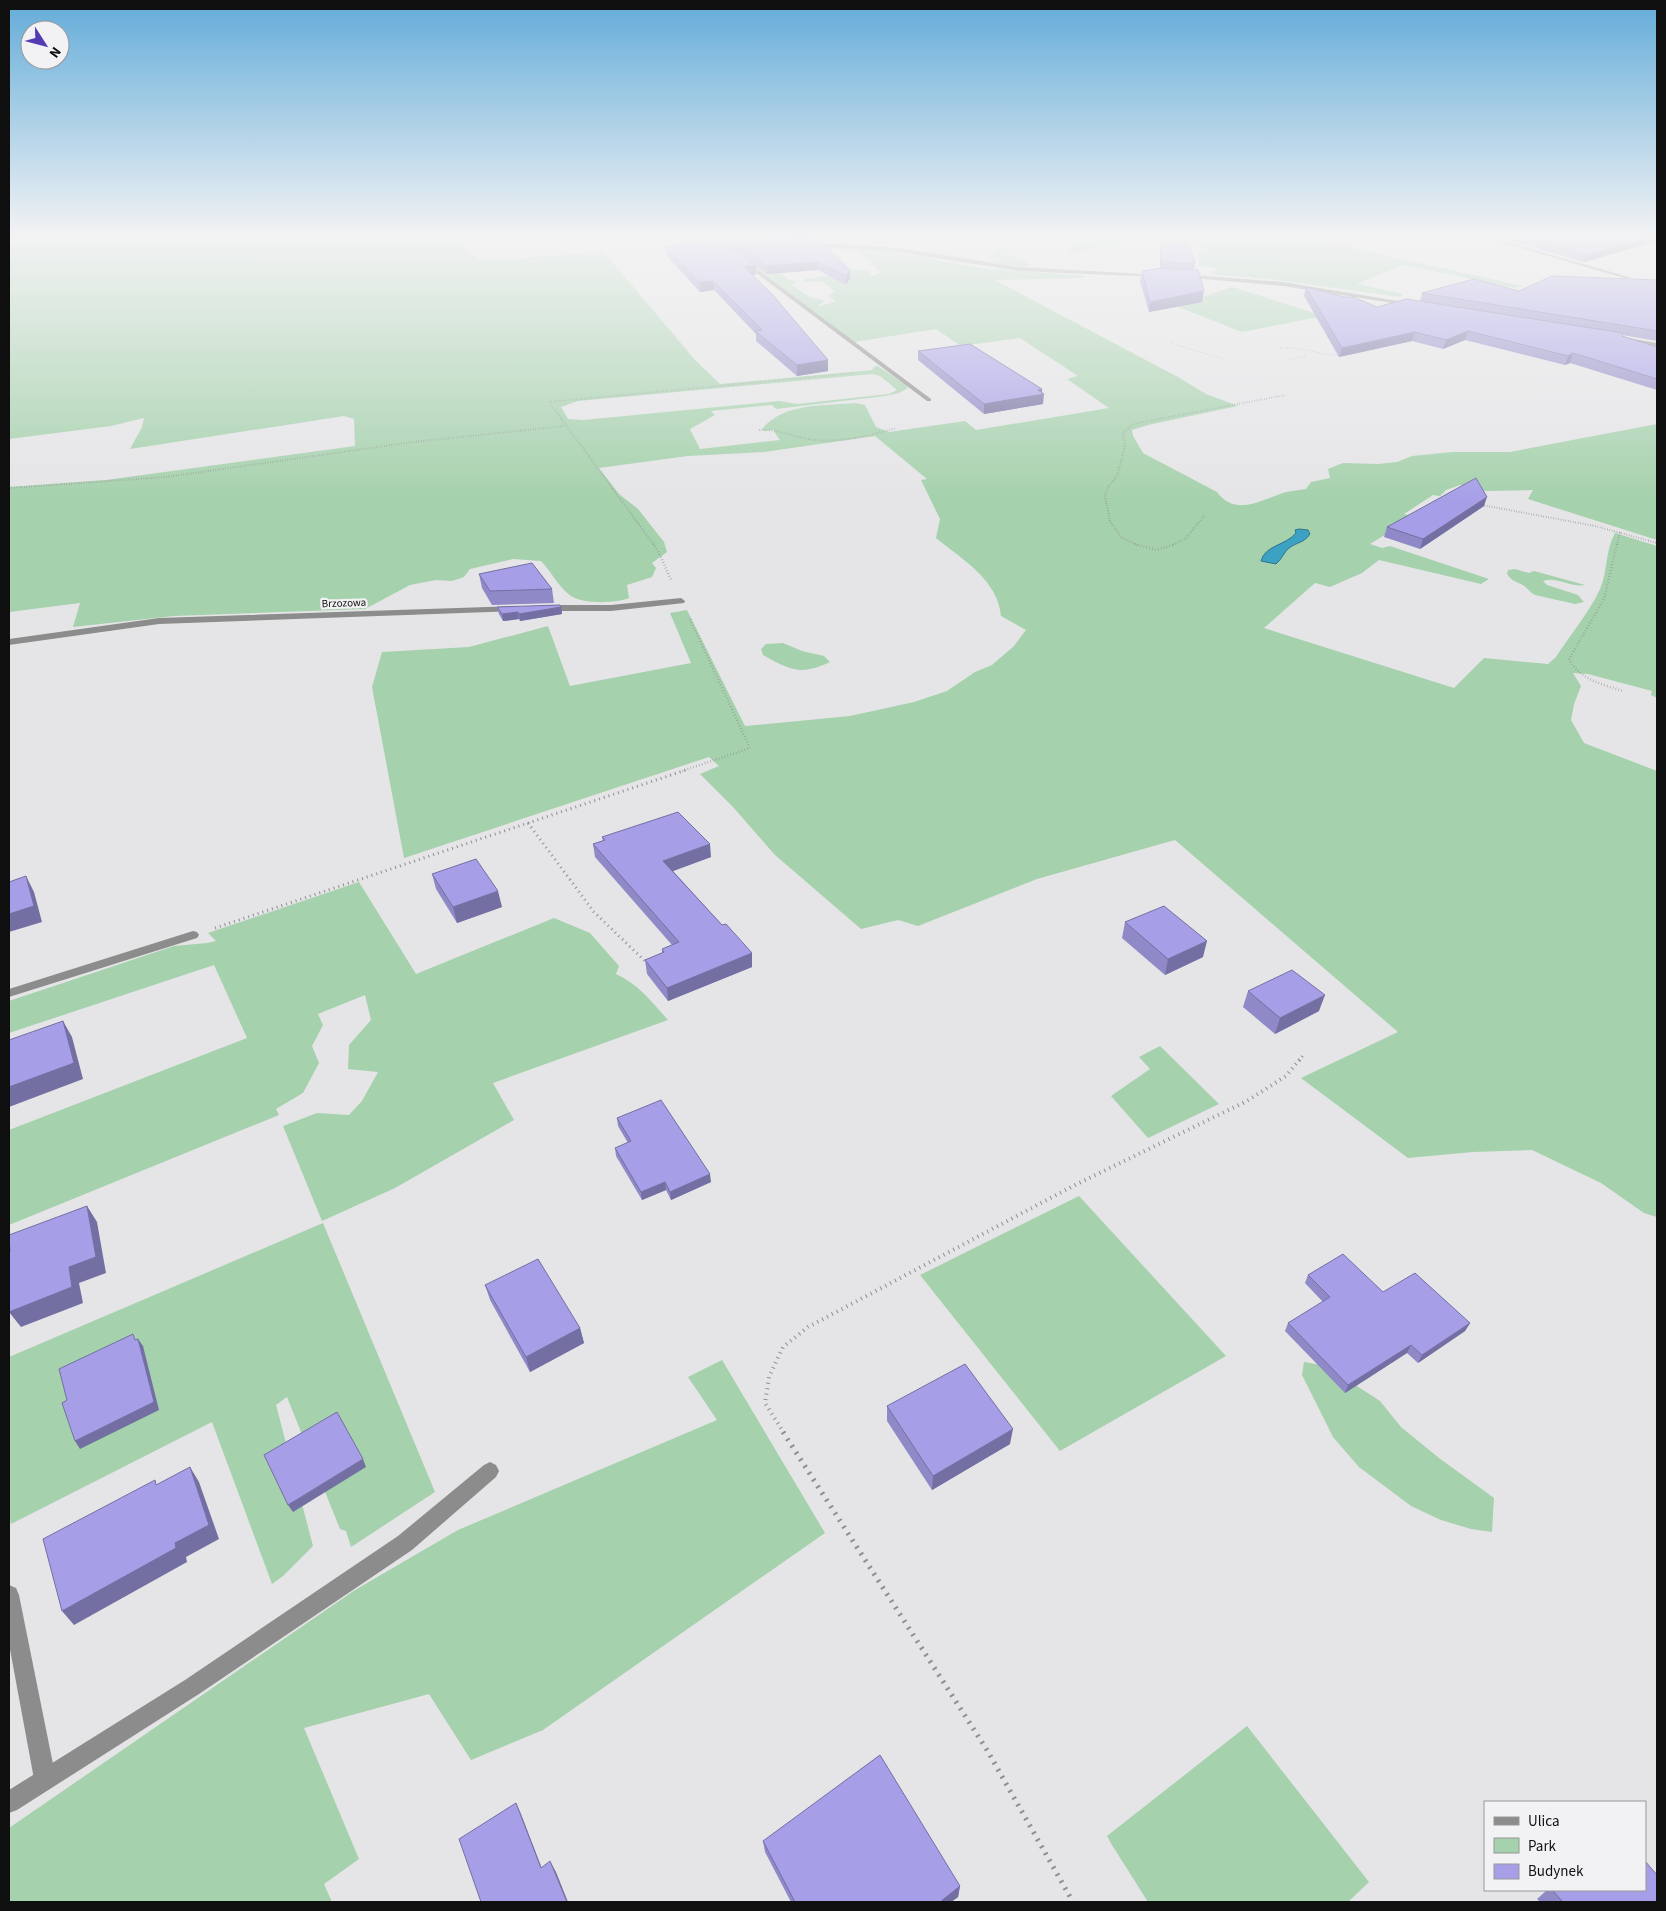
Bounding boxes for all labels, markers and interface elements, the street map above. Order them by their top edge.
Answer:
north arrow [20,20,70,70]
text: N [44,42,66,62]
street label: Brzozowa [321,595,367,611]
legend [1484,1801,1646,1891]
text: Ulica [1528,1811,1559,1832]
text: Park [1528,1836,1557,1857]
text: Budynek [1528,1861,1584,1882]

